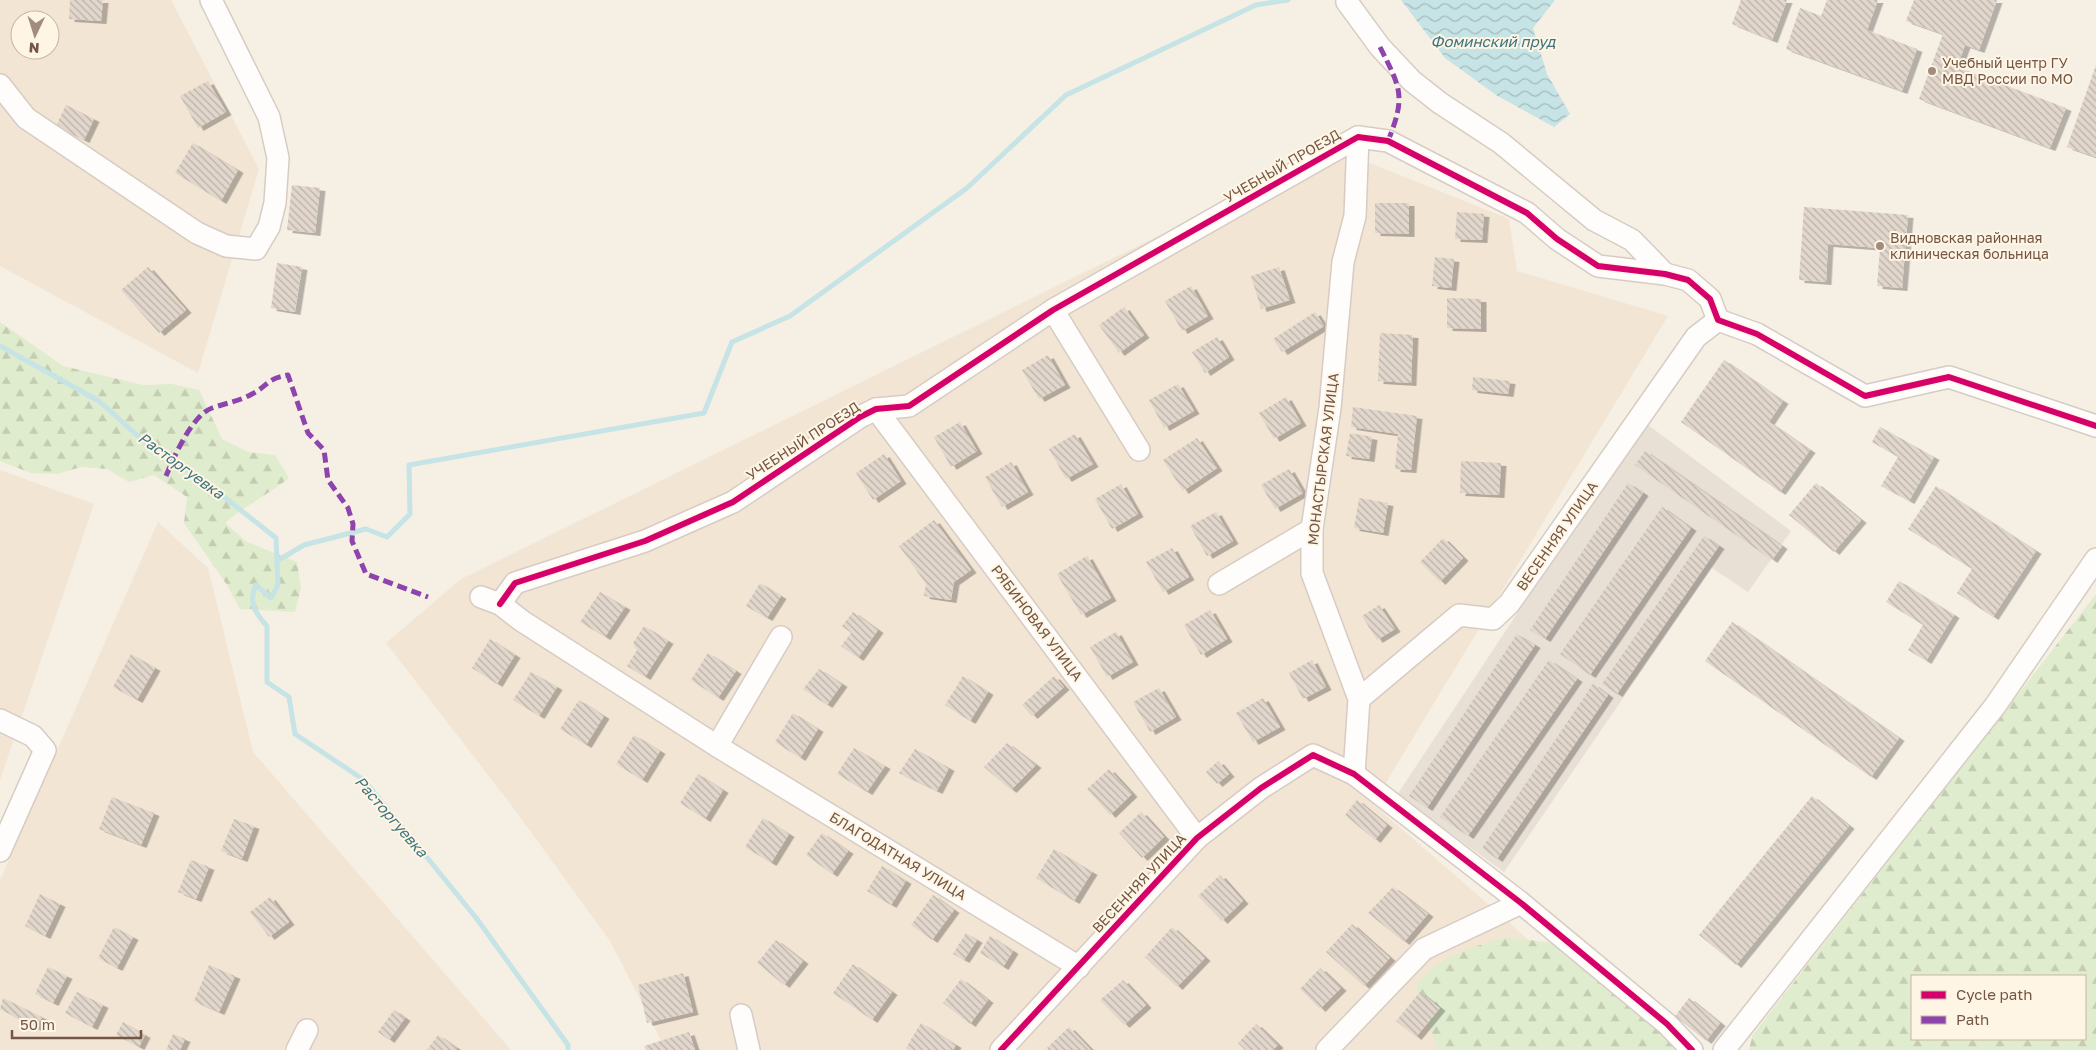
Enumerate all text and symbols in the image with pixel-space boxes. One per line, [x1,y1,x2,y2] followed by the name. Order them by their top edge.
[10,10,60,60] north arrow
[1431,32,1556,51] water label: Фоминский пруд
[28,40,40,57] text: N
[1942,54,2073,87] place label: Учебный центр ГУ МВД России по МО
[1926,65,1938,77] marker: Учебный центр ГУ МВД России по МО
[1221,125,1343,206] street label: УЧЕБНЫЙ ПРОЕЗД
[1890,229,2049,262] place label: Видновская районная клиническая больница
[1874,240,1886,252] marker: Видновская районная клиническая больница
[1303,371,1342,546] street label: МОНАСТЫРСКАЯ УЛИЦА
[743,398,863,484] street label: УЧЕБНЫЙ ПРОЕЗД
[135,428,228,503] water label: Расторгуевка
[1512,477,1601,594] street label: ВЕСЕННЯЯ УЛИЦА
[988,561,1087,685] street label: РЯБИНОВАЯ УЛИЦА
[351,772,432,862] water label: Расторгуевка
[827,808,970,904] street label: БЛАГОДАТНАЯ УЛИЦА
[1088,829,1189,936] street label: ВЕСЕННЯЯ УЛИЦА
[1911,975,2086,1040] legend
[1956,985,2032,1003] text: Cycle path
[12,1008,141,1040] scale bar
[1956,1010,1989,1028] text: Path
[20,1015,55,1033] text: 50 m

